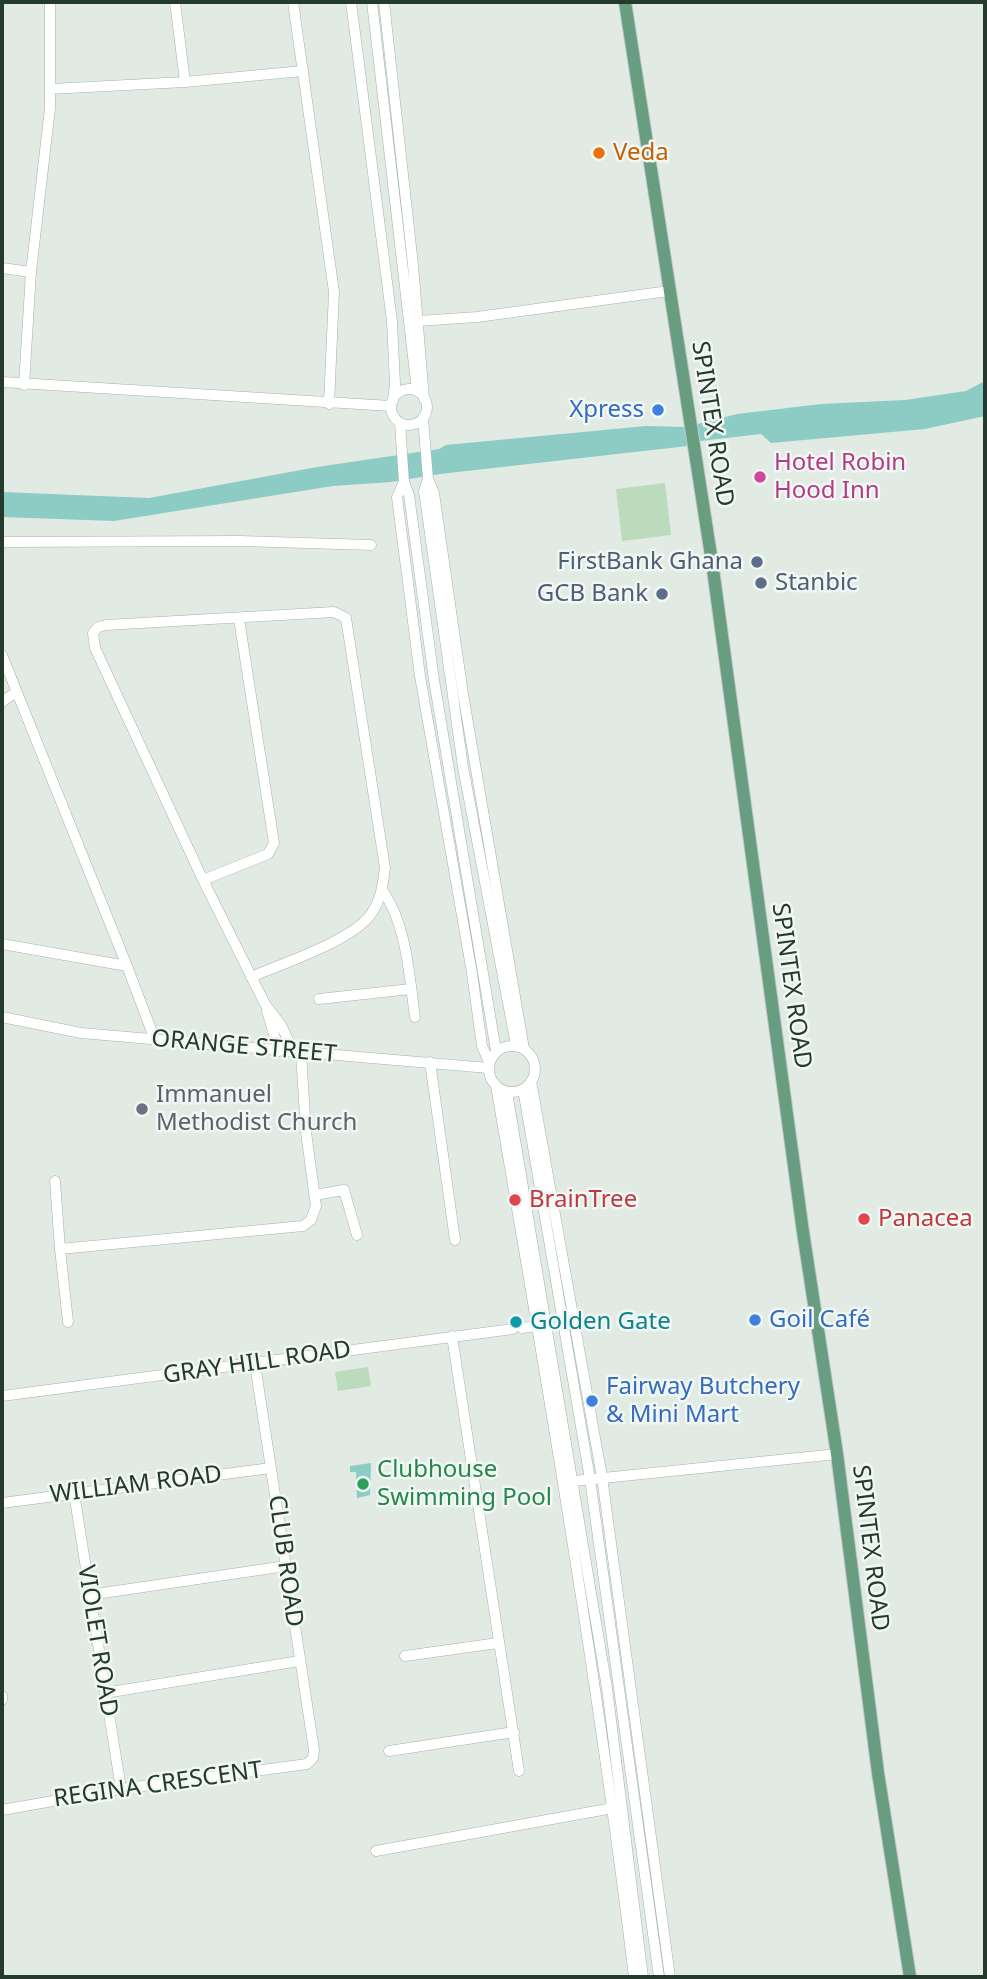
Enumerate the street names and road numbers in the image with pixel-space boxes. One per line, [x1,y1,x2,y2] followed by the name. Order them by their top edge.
[685,339,739,509] street label: SPINTEX ROAD
[765,901,817,1071] street label: SPINTEX ROAD
[150,1025,338,1069] street label: ORANGE STREET
[161,1336,353,1390] street label: GRAY HILL ROAD
[48,1460,224,1510] street label: WILLIAM ROAD
[846,1463,894,1633] street label: SPINTEX ROAD
[261,1493,309,1629] street label: CLUB ROAD
[71,1563,123,1719] street label: VIOLET ROAD
[52,1756,264,1814] street label: REGINA CRESCENT

